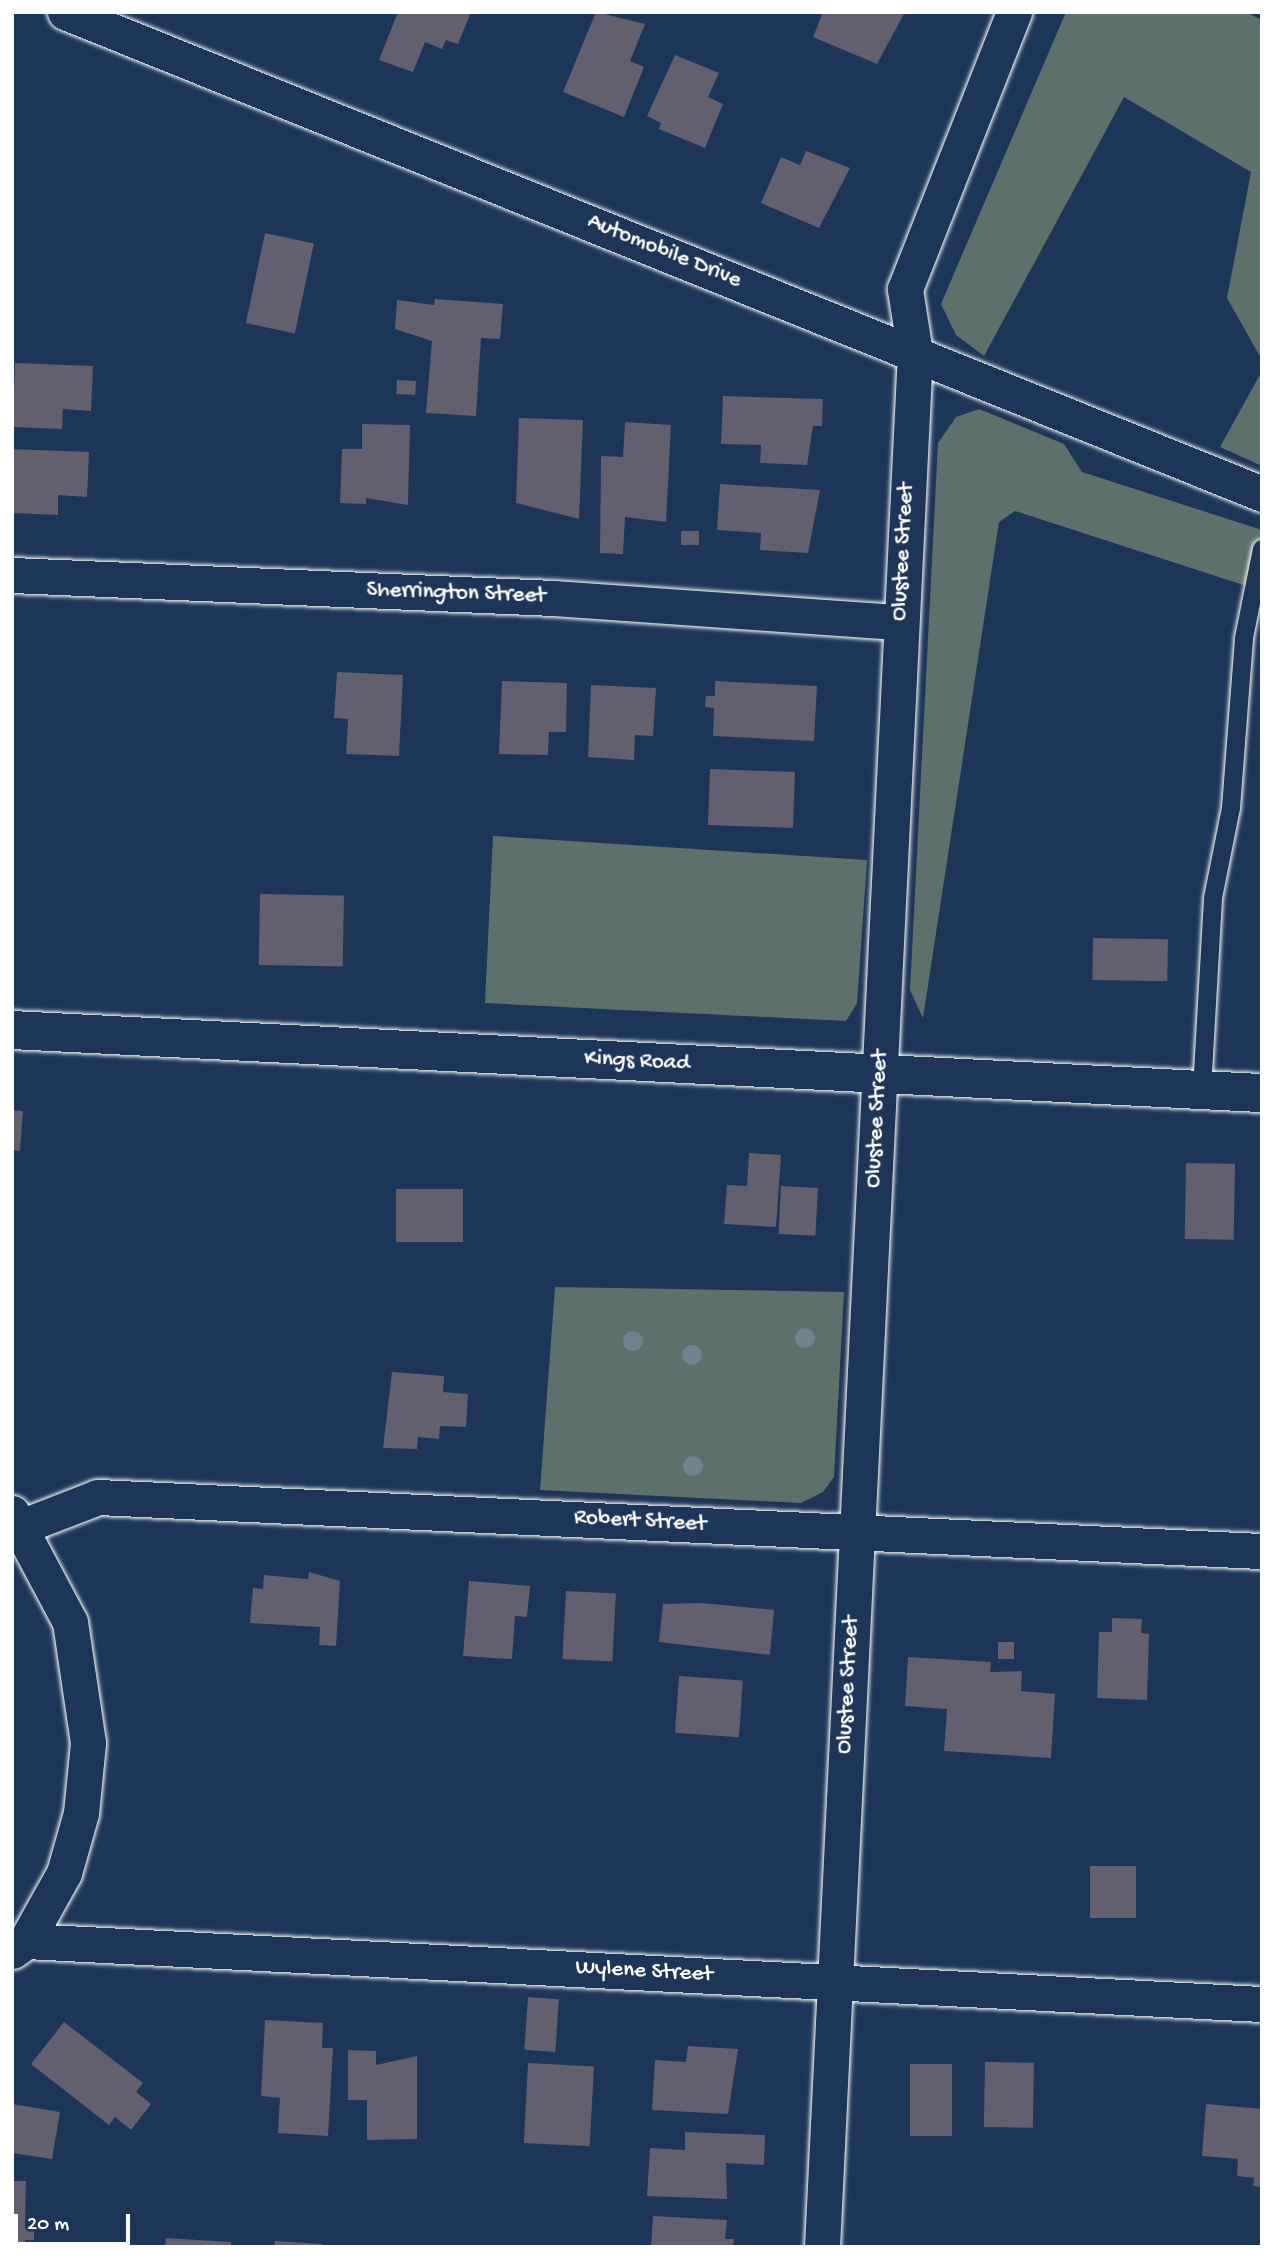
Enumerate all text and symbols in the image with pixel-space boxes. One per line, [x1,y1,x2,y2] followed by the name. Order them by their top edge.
[583,209,745,295] street label: Automobile Drive
[887,482,921,622] street label: Olustee Street
[366,577,546,611] street label: Sherrington Street
[583,1045,691,1079] street label: Kings Road
[861,1049,895,1189] street label: Olustee Street
[573,1505,707,1539] street label: Robert Street
[832,1615,866,1755] street label: Olustee Street
[575,1955,713,1989] street label: Wylene Street
[18,2200,133,2244] scale bar
[27,2213,69,2238] text: 20 m

